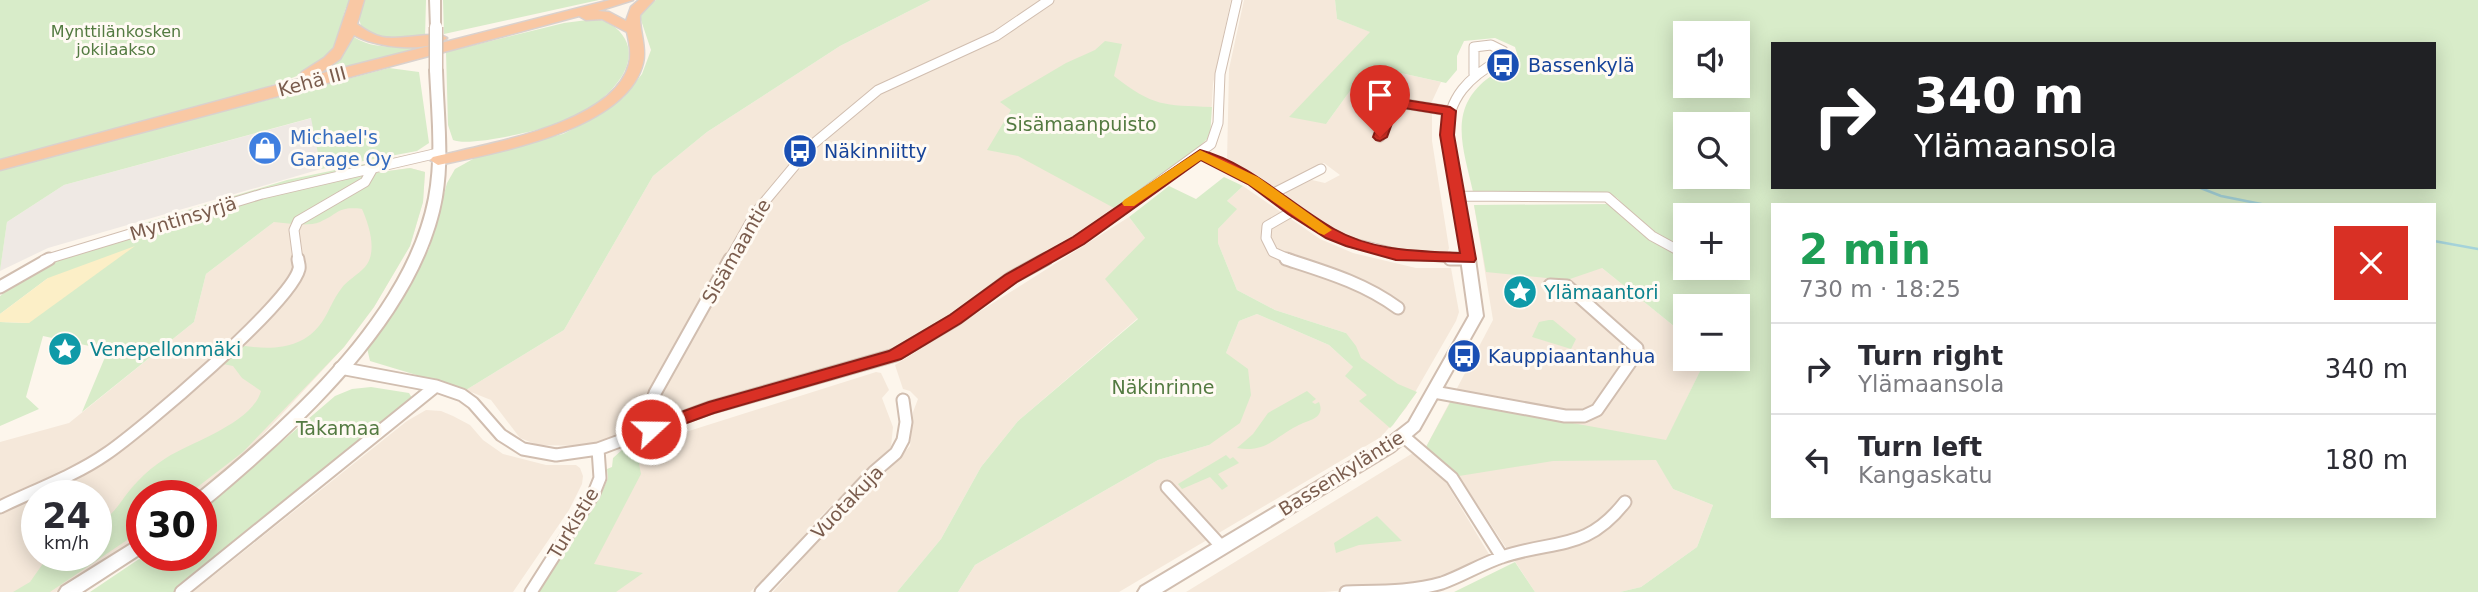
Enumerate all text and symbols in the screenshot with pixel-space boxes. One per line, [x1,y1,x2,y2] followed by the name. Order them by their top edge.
[1673,21,1750,371] map controls
[1673,21,1750,98] button: sound
[51,22,181,59] park label: Mynttilänkosken jokilaakso
[1484,46,1522,84] bus stop icon: Bassenkylä
[1528,54,1635,76] place label: Bassenkylä
[275,61,349,101] street label: Kehä III
[1350,65,1410,137] pin
[1914,68,2084,125] text: 340 m
[1799,70,1890,161] icon: right
[1361,76,1399,114] icon: arrive
[1673,112,1750,189] button: search
[1005,113,1157,135] park label: Sisämaanpuisto
[290,126,392,170] place label: Michael's Garage Oy
[1914,127,2117,165] text: Ylämaansola
[246,129,284,167] shop icon: Michael's Garage Oy
[781,132,819,170] bus stop icon: Näkinniitty
[824,140,927,162] place label: Näkinniitty
[127,191,239,245] street label: Myntinsyrjä
[697,195,775,307] street label: Sisämaantie
[1673,203,1750,280] button: +
[1799,225,1931,274] text: 2 min
[2334,226,2408,300] button: close
[1501,273,1539,311] place icon: Ylämaantori
[1799,276,1961,302] text: 730 m · 18:25
[1543,281,1659,303] place label: Ylämaantori
[1673,294,1750,371] button: −
[46,330,84,368] place icon: Venepellonmäki
[1445,337,1483,375] bus stop icon: Kauppiaantanhua
[90,338,241,360] place label: Venepellonmäki
[1858,341,2003,371] text: Turn right
[1488,345,1655,367] place label: Kauppiaantanhua
[1799,350,1837,388] icon: right
[2325,354,2408,384] text: 340 m
[1858,371,2004,397] text: Ylämaansola
[1111,376,1215,398] park label: Näkinrinne
[614,392,688,466] position arrow
[295,417,380,439] park label: Takamaa
[1274,426,1408,520] street label: Bassenkyläntie
[1858,432,1982,462] text: Turn left
[1799,441,1837,479] icon: left
[2325,445,2408,475] text: 180 m
[806,461,888,543] street label: Vuotakuja
[1858,462,1993,488] text: Kangaskatu
[126,480,217,571] speed limit sign: 30
[543,483,603,563] street label: Turkistie
[42,496,91,536] text: 24
[44,532,89,553] text: km/h

